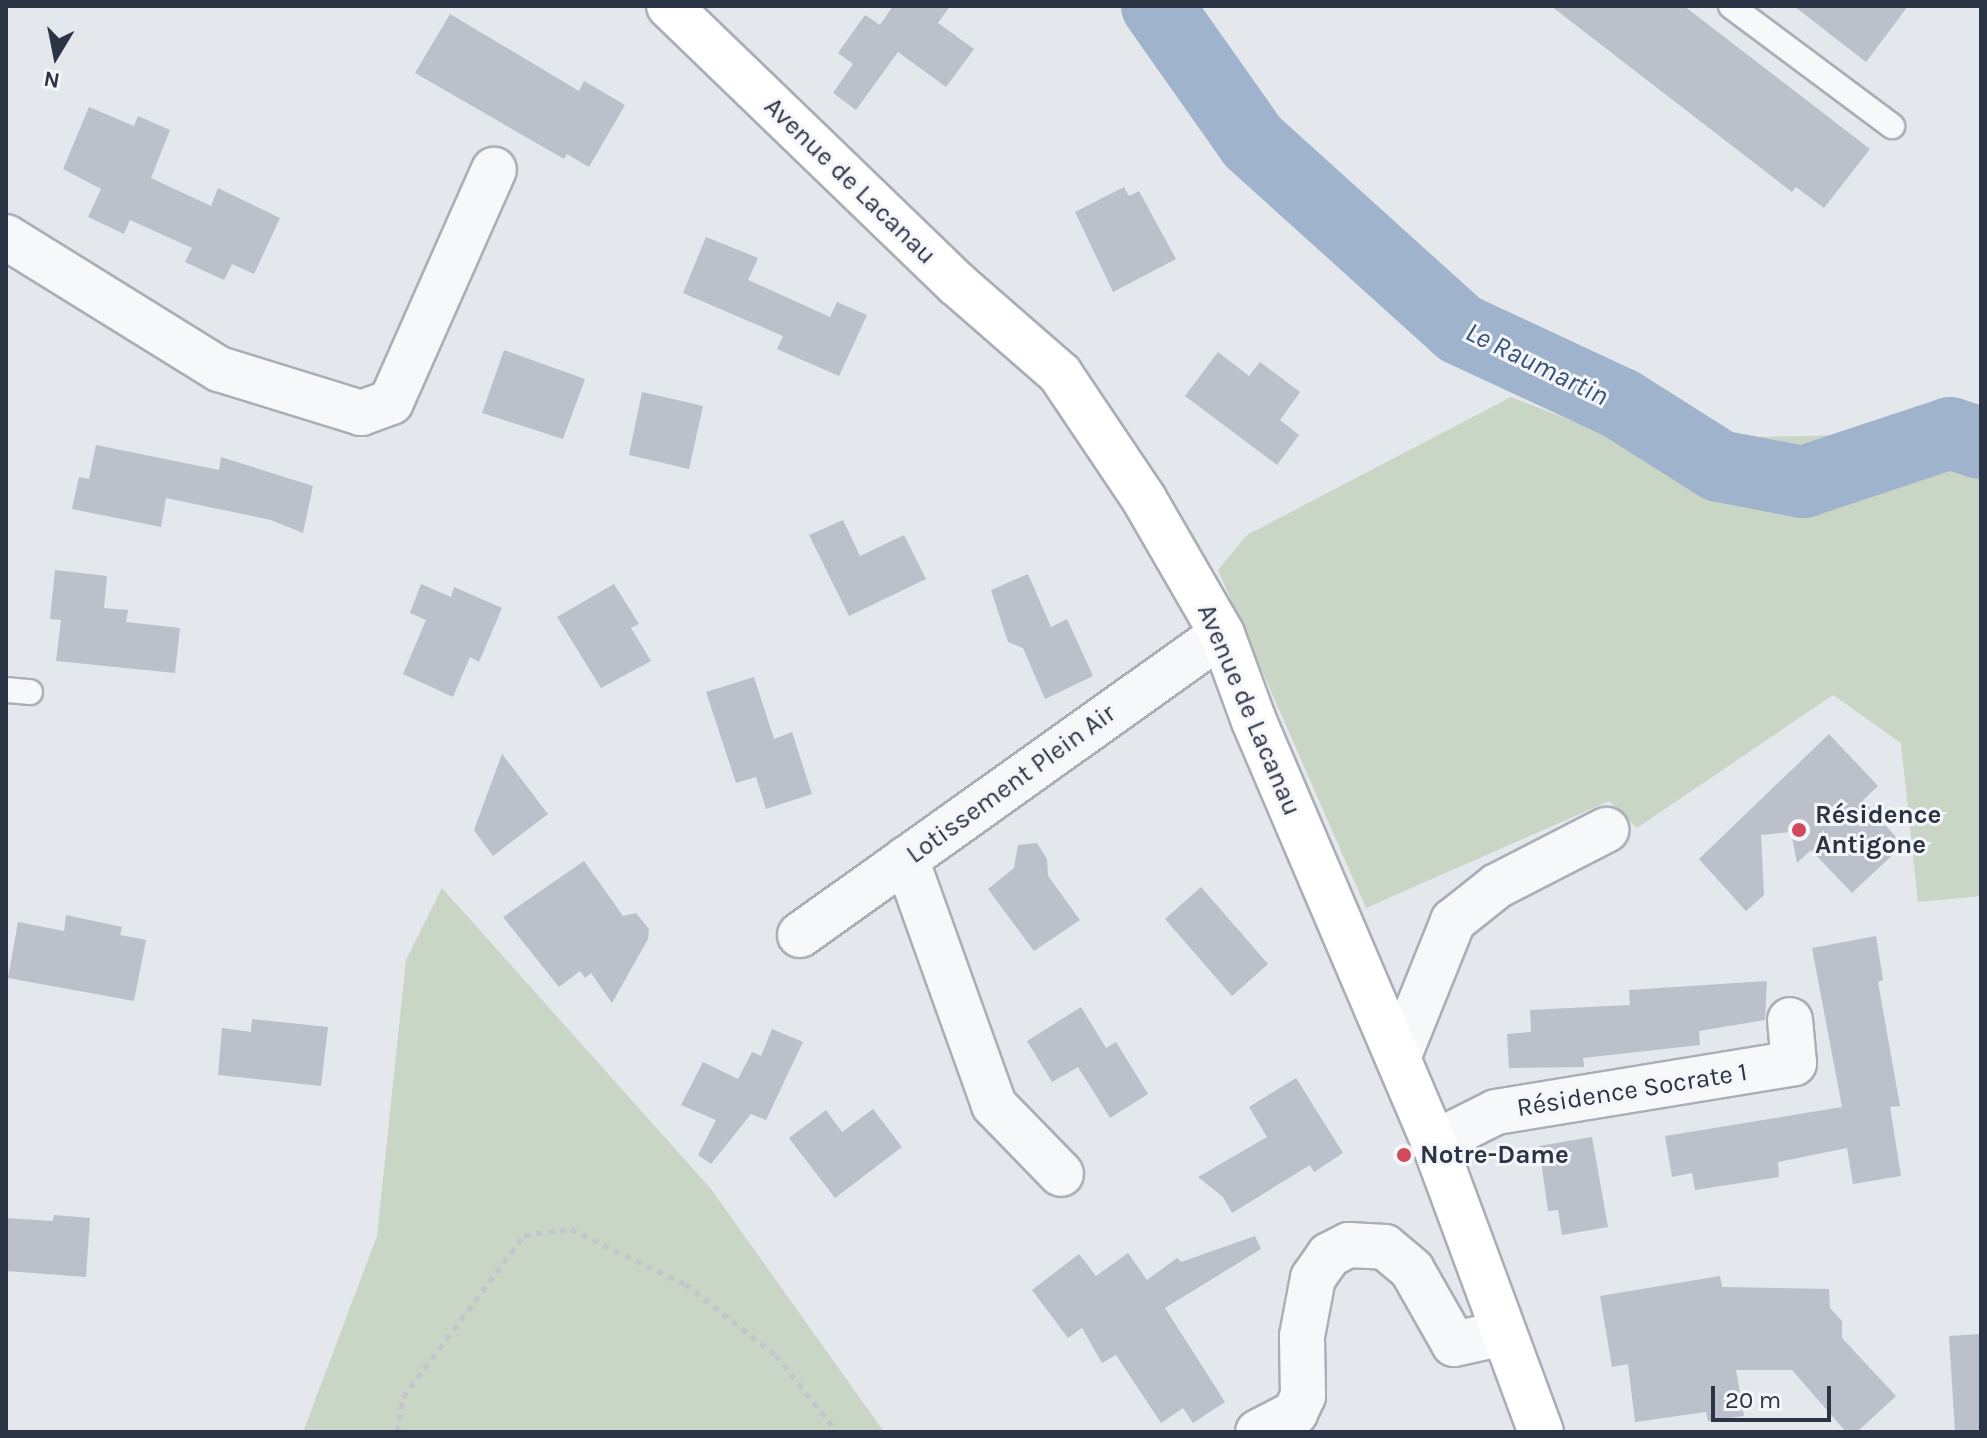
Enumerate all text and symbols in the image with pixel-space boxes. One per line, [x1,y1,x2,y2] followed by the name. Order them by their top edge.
[16,16,96,96] north arrow
[42,65,62,94] text: N
[758,91,942,271] street label: Avenue de Lacanau
[1460,315,1614,413] water label: Le Raumartin
[1190,600,1308,820] street label: Avenue de Lacanau
[900,698,1122,870] street label: Lotissement Plein Air
[1815,799,1941,860] place label: Résidence Antigone
[1790,821,1808,839] marker: Résidence Antigone
[1514,1056,1750,1124] street label: Résidence Socrate 1
[1420,1139,1569,1171] place label: Notre-Dame
[1395,1146,1413,1164] marker: Notre-Dame
[1715,1370,1835,1420] scale bar
[1725,1386,1781,1414] text: 20 m

